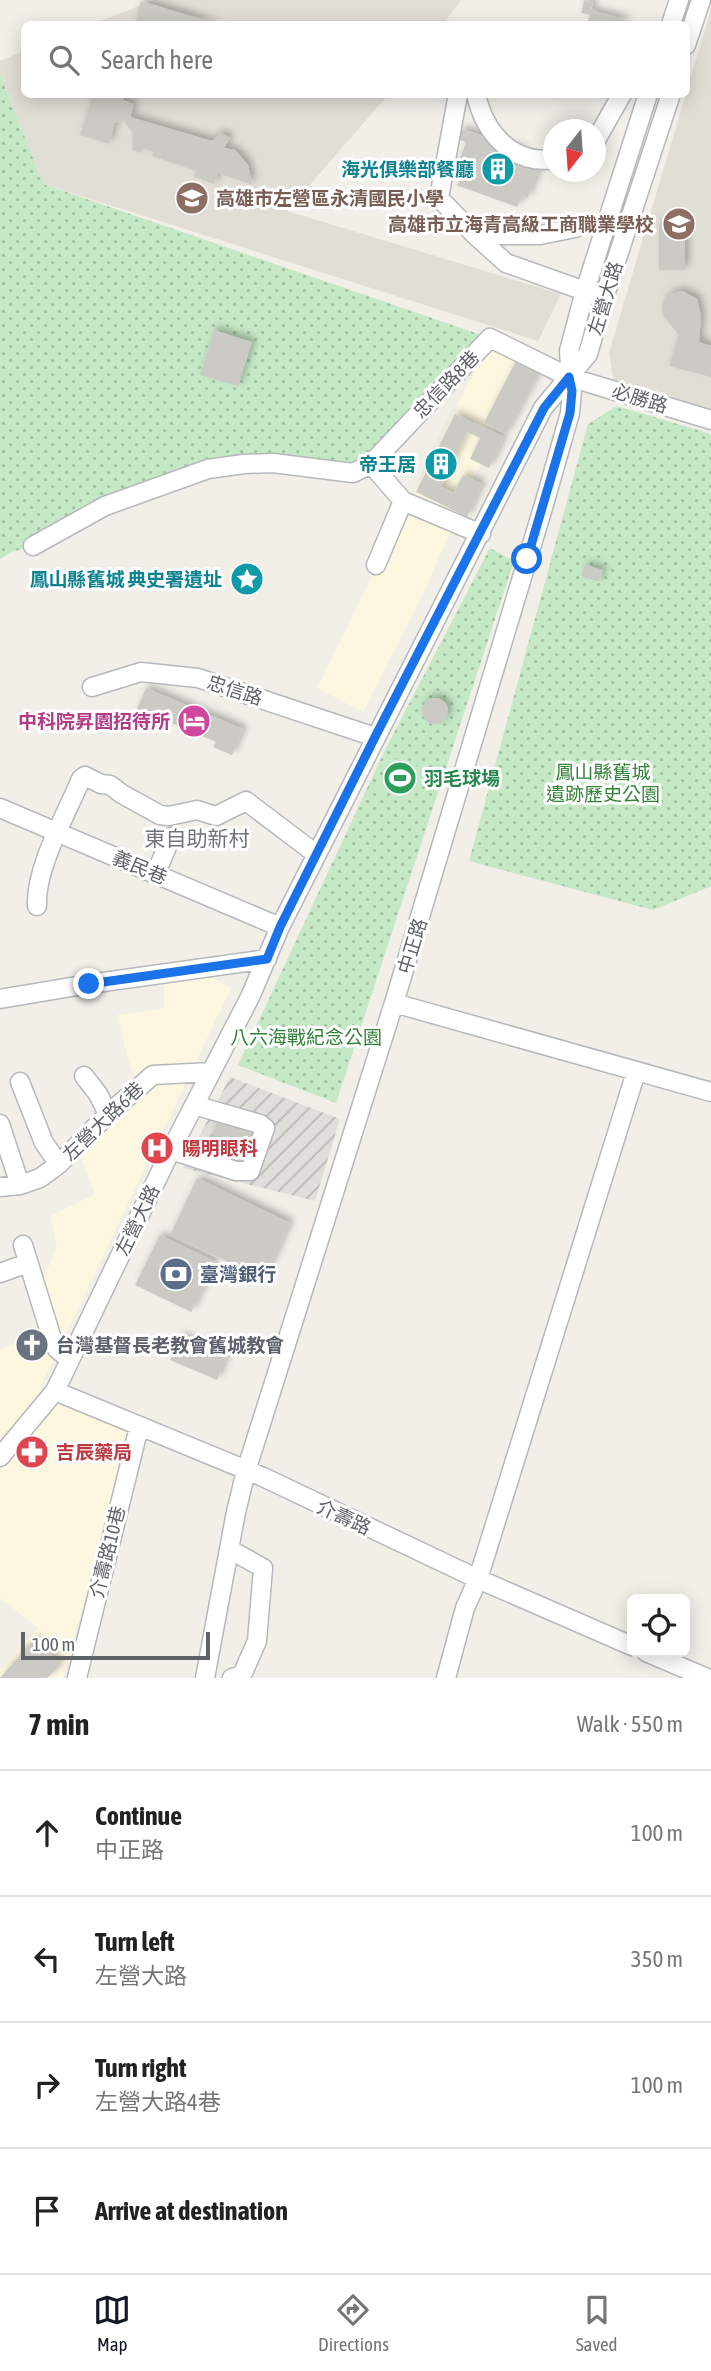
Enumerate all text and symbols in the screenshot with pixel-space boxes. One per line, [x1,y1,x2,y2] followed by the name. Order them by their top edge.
[21,21,690,98] search box
[45,41,83,79] icon: search
[101,45,213,75] text: Search here
[543,119,606,182] north arrow
[479,150,517,188] building icon: 海光俱樂部餐廳
[341,158,474,180] place label: 海光俱樂部餐廳
[173,179,211,217] school or university icon: 高雄市左營區永清國民小學
[216,187,444,209] place label: 高雄市左營區永清國民小學
[660,205,698,243] school or university icon: 高雄市立海青高級工商職業學校
[388,213,654,235] place label: 高雄市立海青高級工商職業學校
[583,258,627,338] street label: 左營大路
[409,346,483,422] street label: 忠信路8巷
[610,379,670,417] street label: 必勝路
[422,445,460,483] building icon: 帝王居
[359,453,416,475] place label: 帝王居
[511,543,542,574] route start
[228,560,266,598] place icon: 鳳山縣舊城 典史署遺址
[29,568,222,590] place label: 鳳山縣舊城 典史署遺址
[204,671,266,709] street label: 忠信路
[175,702,213,740] hotel icon: 中科院昇園招待所
[18,710,170,732] place label: 中科院昇園招待所
[381,759,419,797] sports icon: 羽毛球場
[546,761,660,805] park label: 鳳山縣舊城 遺跡歷史公園
[424,767,500,789] place label: 羽毛球場
[145,826,250,850] district label: 東自助新村
[109,846,171,888] street label: 義民巷
[393,916,431,976] street label: 中正路
[73,968,104,999] route end
[230,1026,382,1048] park label: 八六海戰紀念公園
[58,1077,148,1165] street label: 左營大路6巷
[138,1129,176,1167] hospital icon: 陽明眼科
[182,1137,258,1159] place label: 陽明眼科
[110,1181,164,1259] street label: 左營大路
[157,1255,195,1293] bank icon: 臺灣銀行
[200,1263,276,1285] place label: 臺灣銀行
[13,1326,51,1364] church icon: 台灣基督長老教會舊城教會
[56,1334,284,1356] place label: 台灣基督長老教會舊城教會
[13,1433,51,1471] pharmacy icon: 吉辰藥局
[56,1441,132,1463] place label: 吉辰藥局
[314,1495,374,1539] street label: 介壽路
[85,1504,129,1600] street label: 介壽路10巷
[627,1594,690,1657] map controls
[627,1594,690,1657] button: locate
[21,1629,210,1661] scale bar
[32,1633,75,1655] text: 100 m
[28,1707,89,1741] text: 7 min
[577,1711,683,1737] text: Walk · 550 m
[95,1801,182,1831] text: Continue
[28,1814,66,1852] icon: ahead
[631,1820,683,1846] text: 100 m
[95,1837,164,1863] text: 中正路
[95,1927,175,1957] text: Turn left
[28,1940,66,1978] icon: left
[631,1946,683,1972] text: 350 m
[95,1963,187,1989] text: 左營大路
[95,2053,186,2083] text: Turn right
[28,2066,66,2104] icon: right
[631,2072,683,2098] text: 100 m
[95,2089,221,2115] text: 左營大路4巷
[28,2192,66,2230] icon: arrive
[95,2196,288,2226] text: Arrive at destination
[93,2291,131,2355] tab: Map
[318,2291,389,2355] tab: Directions
[576,2291,618,2355] tab: Saved

